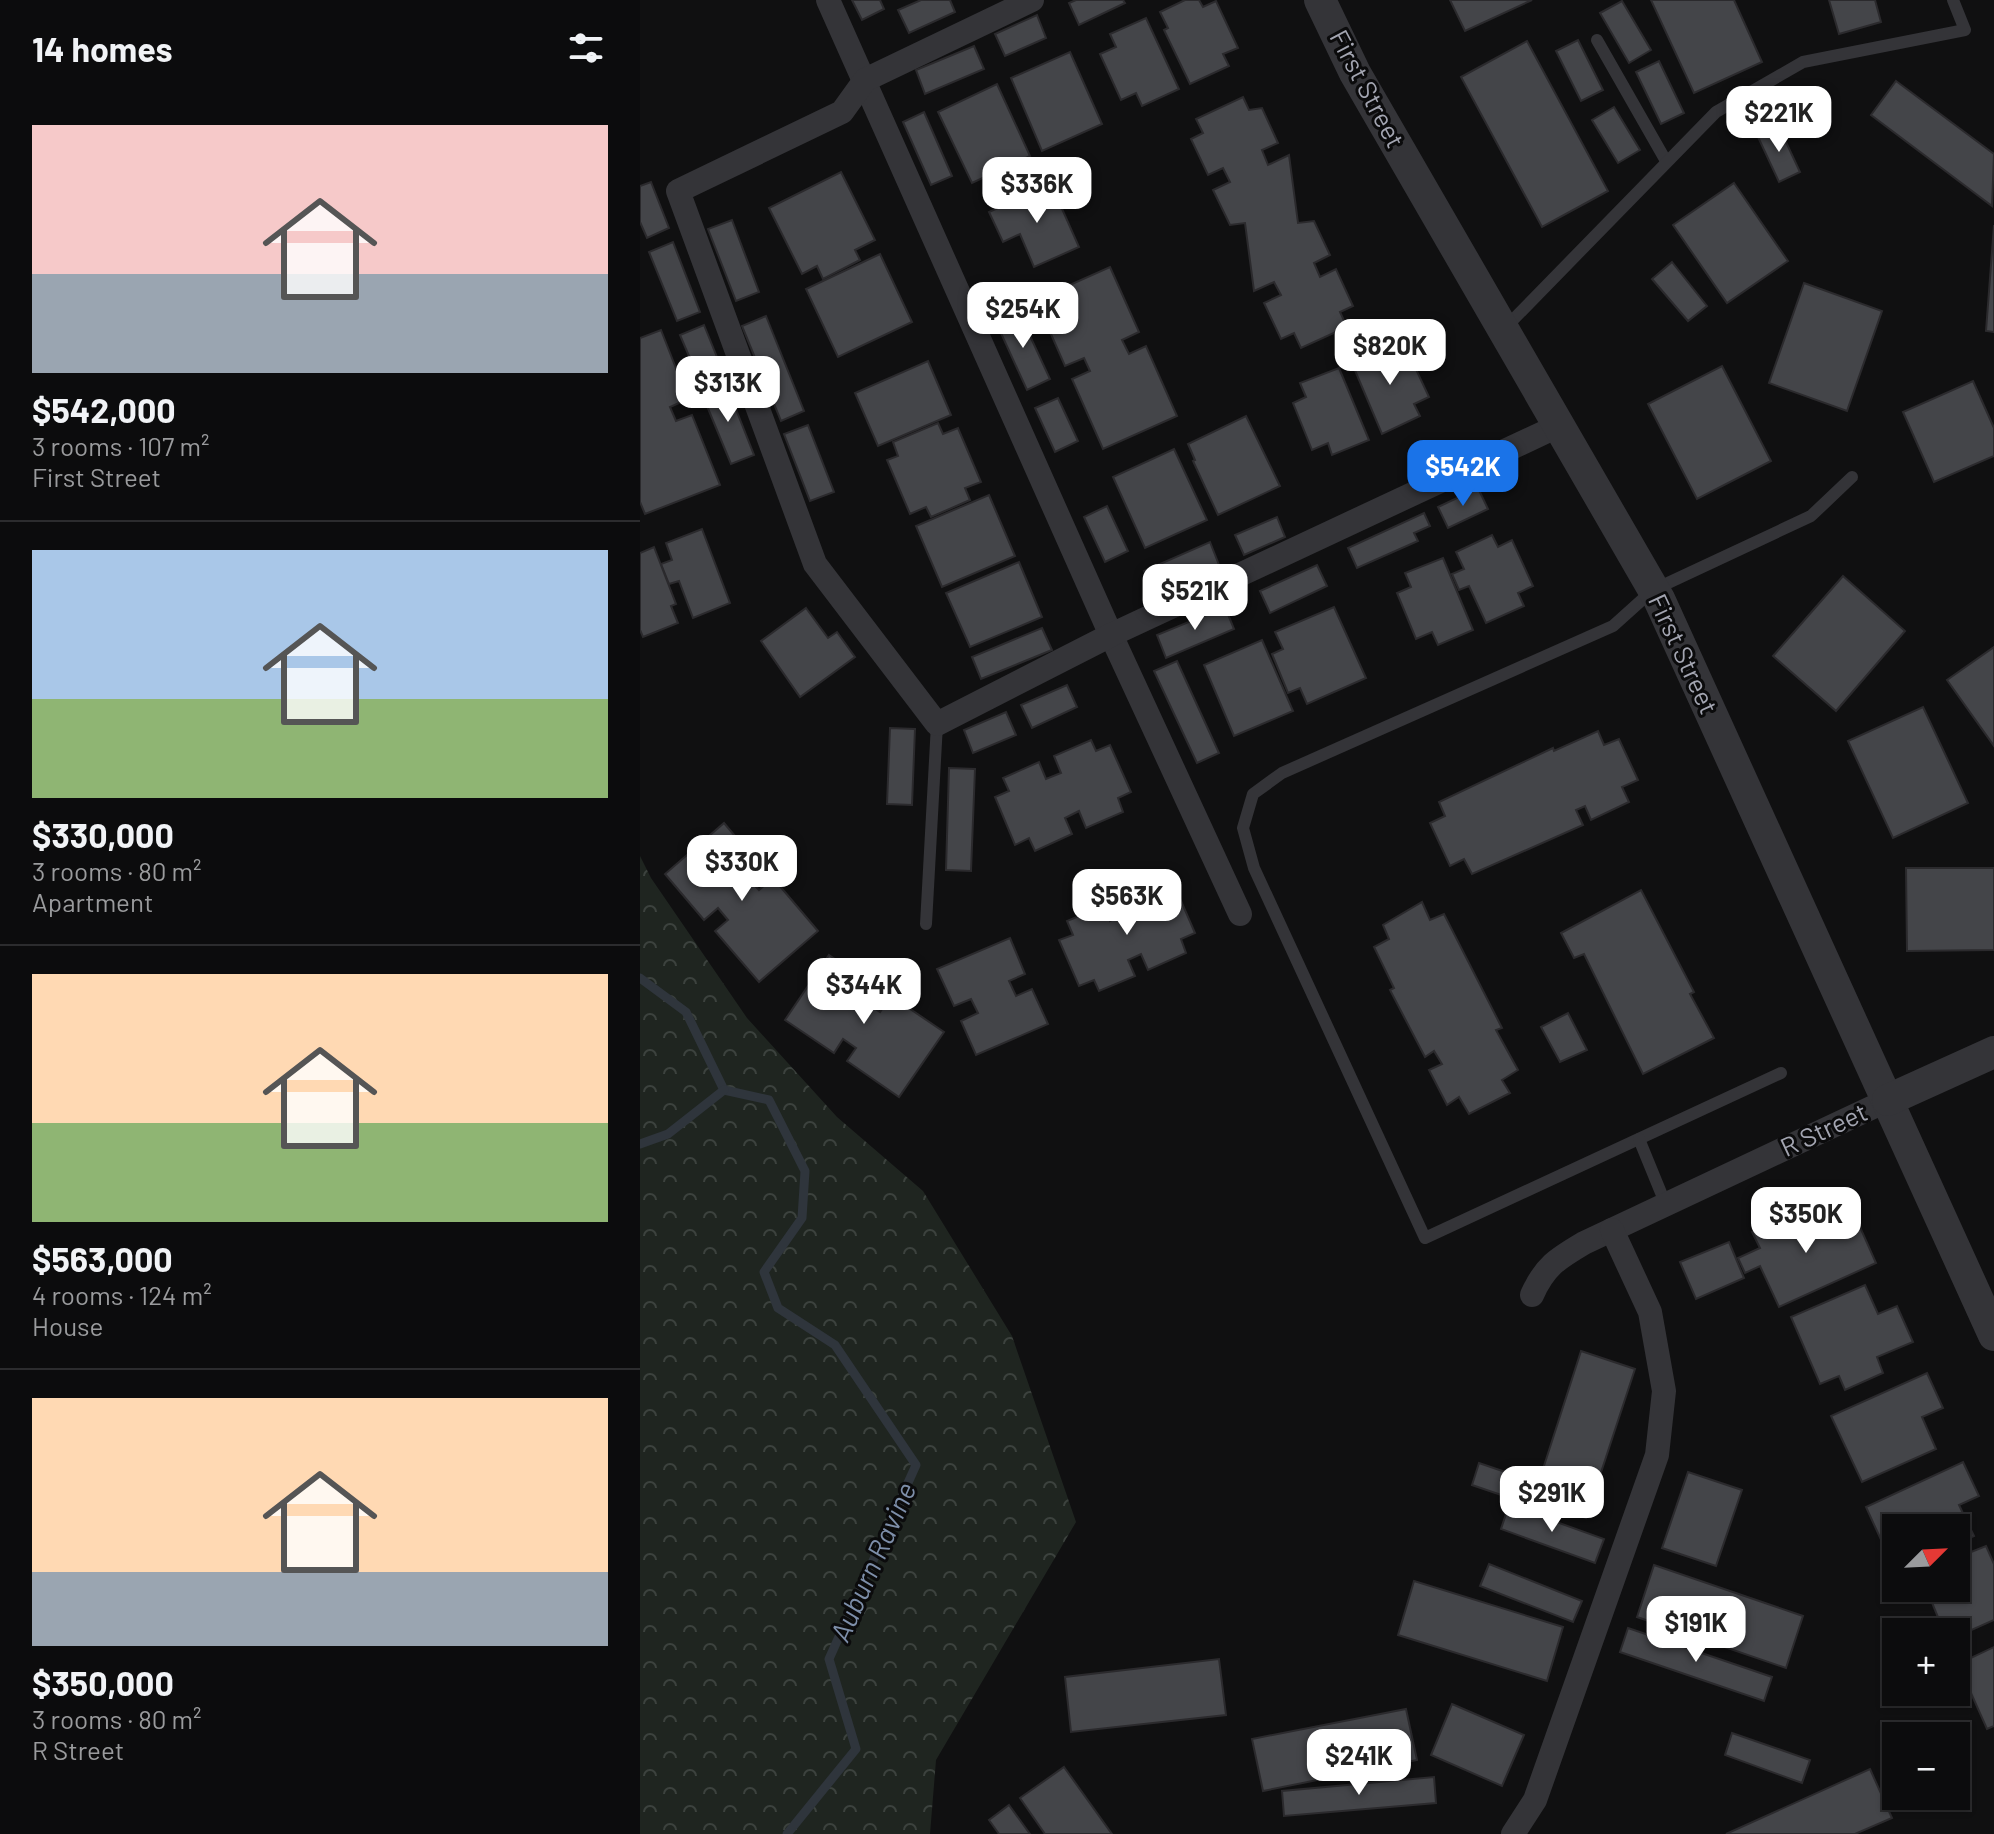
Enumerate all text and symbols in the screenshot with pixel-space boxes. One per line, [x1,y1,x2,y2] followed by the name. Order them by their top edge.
[1324,24,1412,152] street label: First Street
[564,26,608,70] icon: filters
[32,28,173,69] text: 14 homes
[1723,86,1835,154] pin: $221K
[1744,96,1814,127] text: $221K
[981,157,1093,225] pin: $336K
[1000,167,1074,198] text: $336K
[248,177,392,321] icon: home
[967,282,1079,350] pin: $254K
[985,292,1061,323] text: $254K
[1334,319,1446,387] pin: $820K
[1353,329,1427,360] text: $820K
[672,356,784,424] pin: $313K
[694,366,762,397] text: $313K
[32,389,176,430] text: $542,000
[32,430,209,461] text: 3 rooms · 107 m²
[1407,440,1519,508] pin: $542K
[1425,450,1501,481] text: $542K
[32,461,161,492] text: First Street
[1139,564,1251,632] pin: $521K
[1161,574,1229,605] text: $521K
[1643,588,1726,718] street label: First Street
[248,602,392,746] icon: home
[32,814,174,855] text: $330,000
[686,835,798,903] pin: $330K
[705,845,779,876] text: $330K
[32,855,202,886] text: 3 rooms · 80 m²
[1071,869,1183,937] pin: $563K
[1090,879,1164,910] text: $563K
[32,886,153,917] text: Apartment
[808,958,920,1026] pin: $344K
[826,968,902,999] text: $344K
[248,1026,392,1170] icon: home
[1775,1095,1872,1162] street label: R Street
[1750,1187,1862,1255] pin: $350K
[1769,1197,1843,1228] text: $350K
[32,1238,173,1279] text: $563,000
[32,1279,212,1310] text: 4 rooms · 124 m²
[32,1310,103,1341] text: House
[248,1450,392,1594] icon: home
[1496,1466,1608,1534] pin: $291K
[1518,1476,1586,1507] text: $291K
[822,1477,922,1646] water label: Auburn Ravine
[1882,1514,1970,1602] north arrow
[1882,1514,1970,1810] map controls
[1640,1596,1752,1664] pin: $191K
[1665,1606,1727,1637] text: $191K
[1882,1618,1970,1706] button: +
[32,1662,174,1703] text: $350,000
[32,1703,202,1734] text: 3 rooms · 80 m²
[1882,1722,1970,1810] button: −
[1303,1729,1415,1797] pin: $241K
[32,1734,124,1765] text: R Street
[1325,1739,1393,1770] text: $241K

